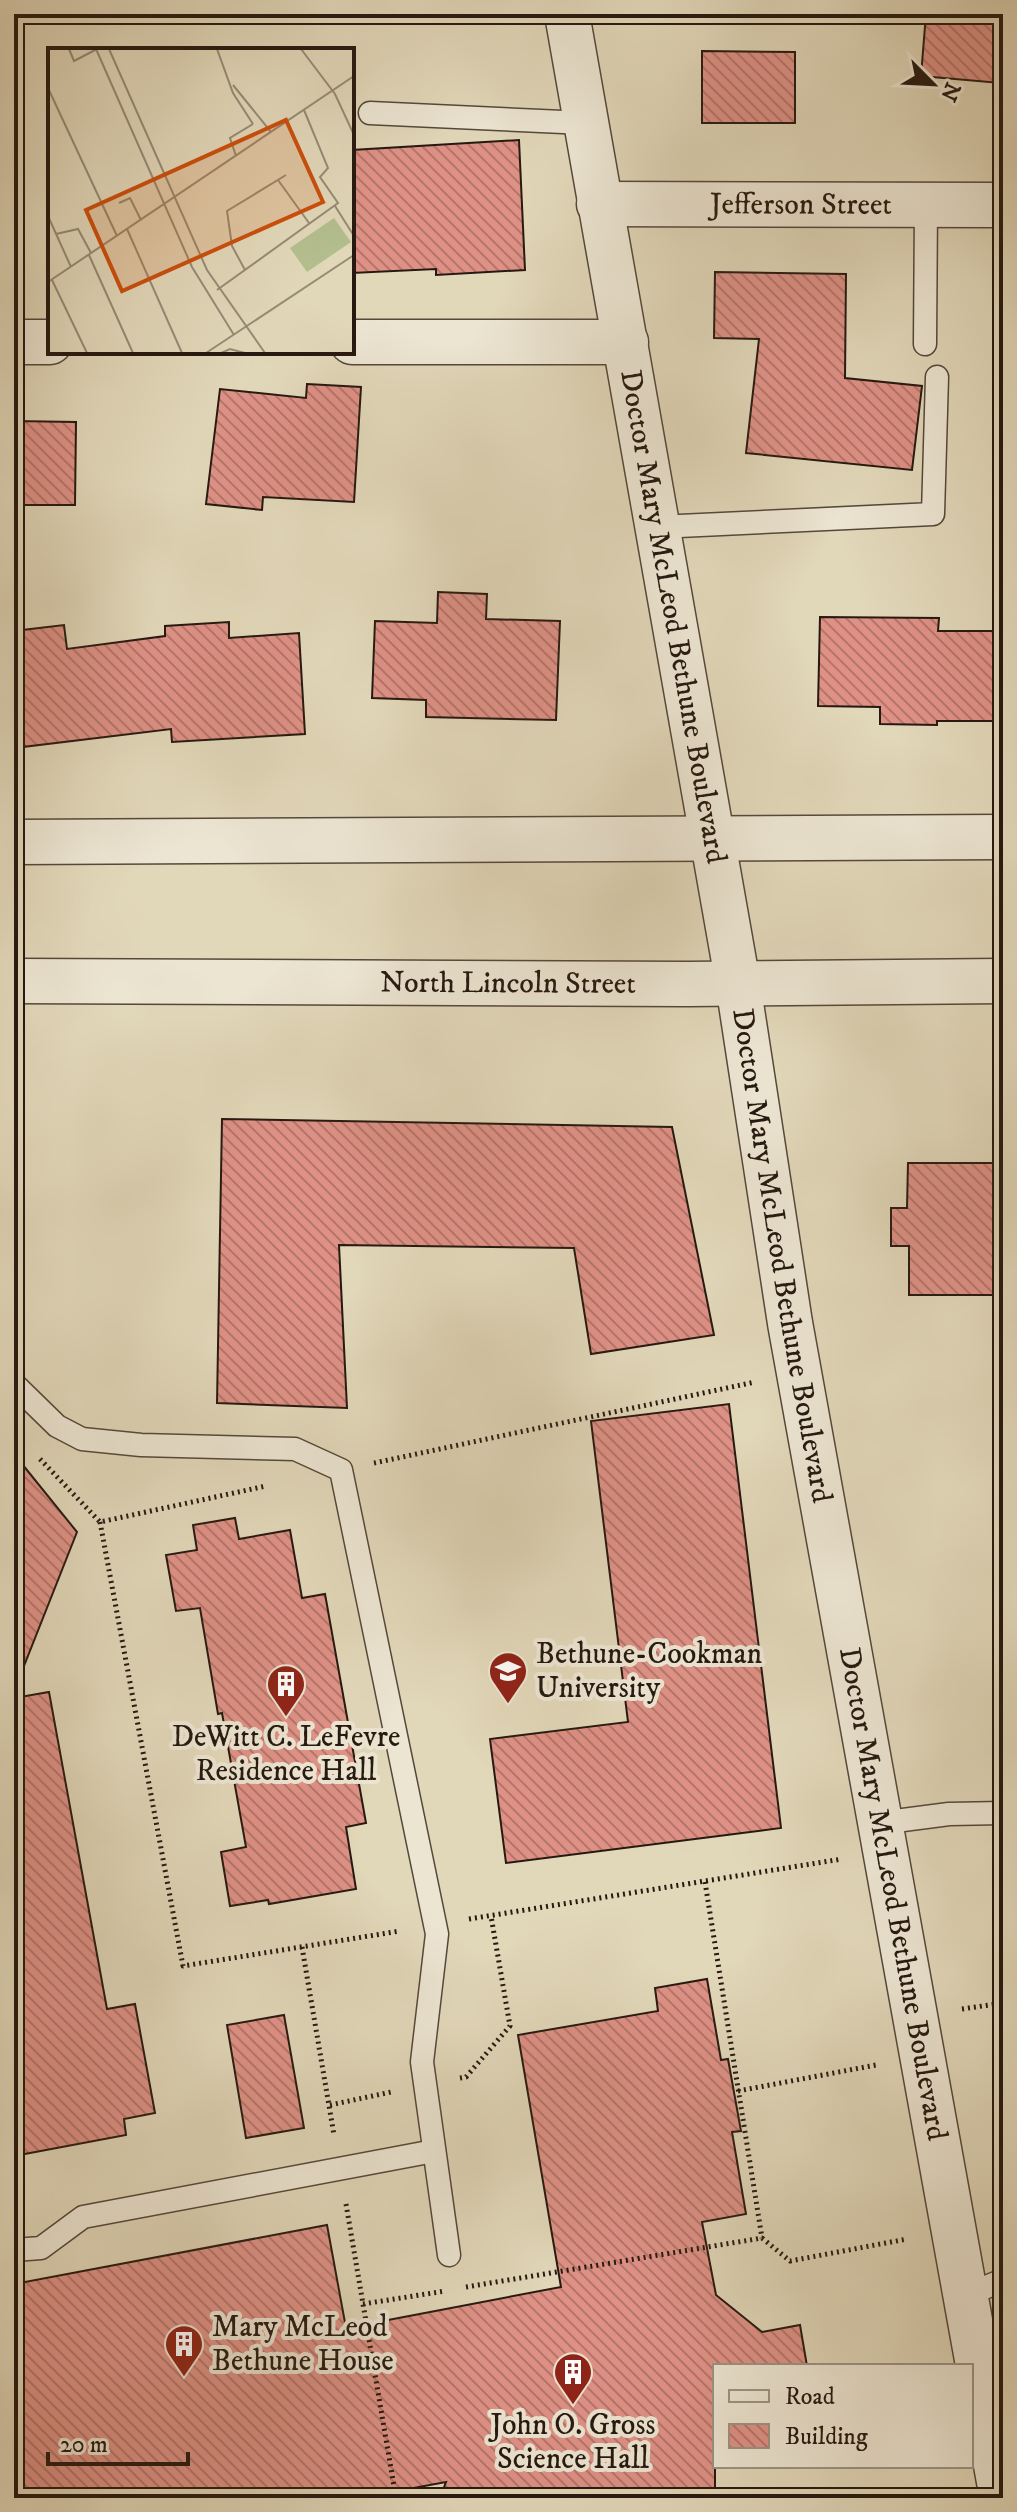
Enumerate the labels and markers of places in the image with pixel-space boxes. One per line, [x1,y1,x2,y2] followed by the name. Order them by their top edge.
[536,1636,762,1707] place label: Bethune-Cookman University
[487,1650,529,1705] school or university icon: Bethune-Cookman University
[265,1663,307,1718] building icon: DeWitt C. LeFevre Residence Hall
[172,1719,400,1790] place label: DeWitt C. LeFevre Residence Hall
[212,2309,394,2380] place label: Mary McLeod Bethune House
[163,2323,205,2378] building icon: Mary McLeod Bethune House
[552,2351,594,2406] building icon: John O. Gross Science Hall
[488,2407,655,2478] place label: John O. Gross Science Hall

